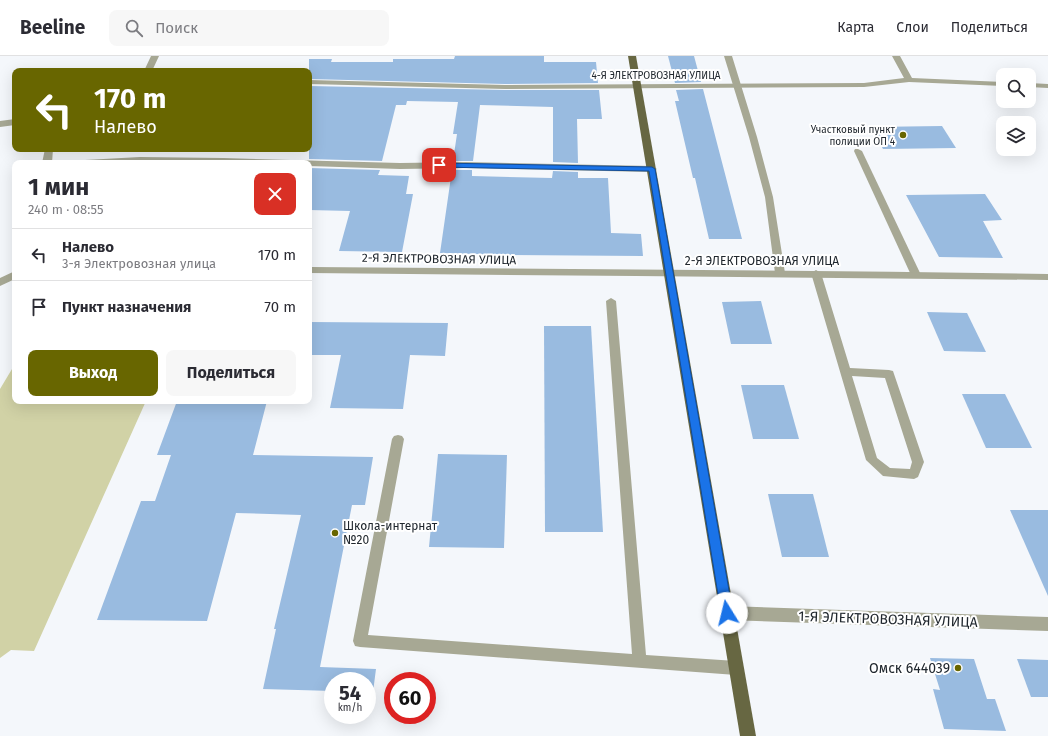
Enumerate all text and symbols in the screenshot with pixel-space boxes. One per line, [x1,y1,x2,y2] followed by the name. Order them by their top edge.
[109,10,389,46] search box
[20,16,85,39] text: Beeline
[123,17,145,39] icon: search
[155,19,198,37] text: Поиск
[837,19,874,36] text: Карта
[896,19,929,36] text: Слои
[951,19,1028,36] text: Поделиться
[996,68,1036,156] map controls
[996,68,1036,108] button: search
[591,70,721,82] street label: 4-Я ЭЛЕКТРОВОЗНАЯ УЛИЦА
[94,82,166,115] text: 170 m
[28,84,80,136] icon: left
[94,116,157,138] text: Налево
[996,116,1036,156] button: layers
[811,124,896,148] place label: Участковый пункт полиции ОП 4
[898,130,908,140] marker: Участковый пункт полиции ОП 4
[422,148,456,182] pin
[428,154,450,176] icon: arrive
[28,173,89,201] text: 1 мин
[254,173,296,215] button: close
[28,202,103,217] text: 240 m · 08:55
[62,238,114,256] text: Налево
[28,244,50,266] icon: left
[258,246,296,264] text: 170 m
[362,251,516,267] street label: 2-Я ЭЛЕКТРОВОЗНАЯ УЛИЦА
[685,254,839,268] street label: 2-Я ЭЛЕКТРОВОЗНАЯ УЛИЦА
[62,256,216,271] text: 3-я Электровозная улица
[28,296,50,318] icon: arrive
[62,298,191,316] text: Пункт назначения
[264,298,296,316] text: 70 m
[28,350,158,396] button: Выход
[166,350,296,396] button: Поделиться
[343,519,438,547] place label: Школа-интернат №20
[330,528,340,538] marker: Школа-интернат №20
[706,592,748,634] position arrow
[798,608,978,631] street label: 1-Я ЭЛЕКТРОВОЗНАЯ УЛИЦА
[869,660,950,677] place label: Омск 644039
[953,663,963,673] marker: Омск 644039
[384,672,436,724] speed limit sign: 60
[339,681,361,705] text: 54
[338,702,362,714] text: km/h

